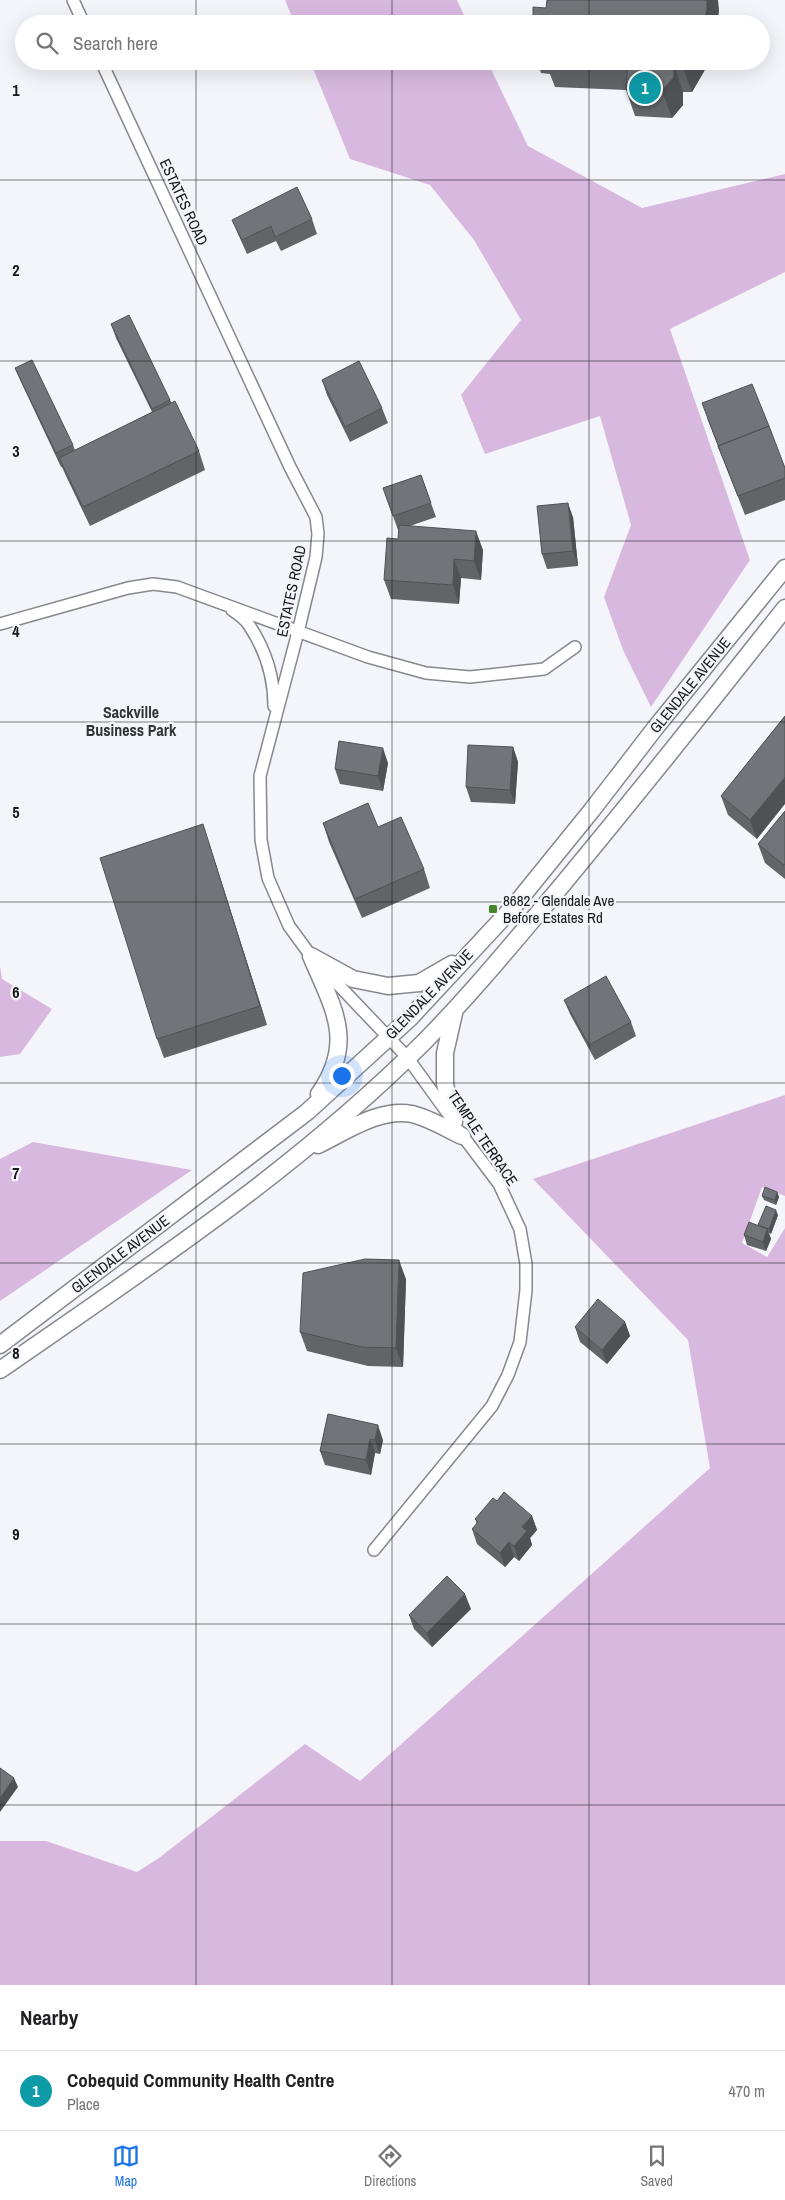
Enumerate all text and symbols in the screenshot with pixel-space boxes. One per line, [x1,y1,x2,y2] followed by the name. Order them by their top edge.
[15,15,770,70] search box
[33,29,61,57] icon: search
[73,30,158,56] text: Search here
[629,69,661,107] pin: 1
[12,79,20,101] text: 1
[155,155,213,249] street label: ESTATES ROAD
[12,259,20,281] text: 2
[12,440,20,462] text: 3
[271,543,311,639] street label: ESTATES ROAD
[12,620,20,642] text: 4
[645,633,735,737] street label: GLENDALE AVENUE
[86,701,177,741] district label: Sackville Business Park
[12,801,20,823] text: 5
[503,890,614,928] place label: 8682 - Glendale Ave Before Estates Rd
[487,903,499,915] marker: 8682 - Glendale Ave Before Estates Rd
[380,944,478,1044] street label: GLENDALE AVENUE
[12,981,20,1003] text: 6
[329,1063,355,1089] your location
[443,1086,523,1190] street label: TEMPLE TERRACE
[12,1162,20,1184] text: 7
[67,1210,173,1298] street label: GLENDALE AVENUE
[12,1342,20,1364] text: 8
[12,1523,20,1545] text: 9
[20,2003,78,2032] text: Nearby
[67,2067,334,2093] text: Cobequid Community Health Centre
[32,2080,40,2102] text: 1
[729,2080,765,2102] text: 470 m
[67,2093,100,2115] text: Place
[112,2142,140,2190] tab: Map
[364,2142,416,2190] tab: Directions
[640,2142,673,2190] tab: Saved

